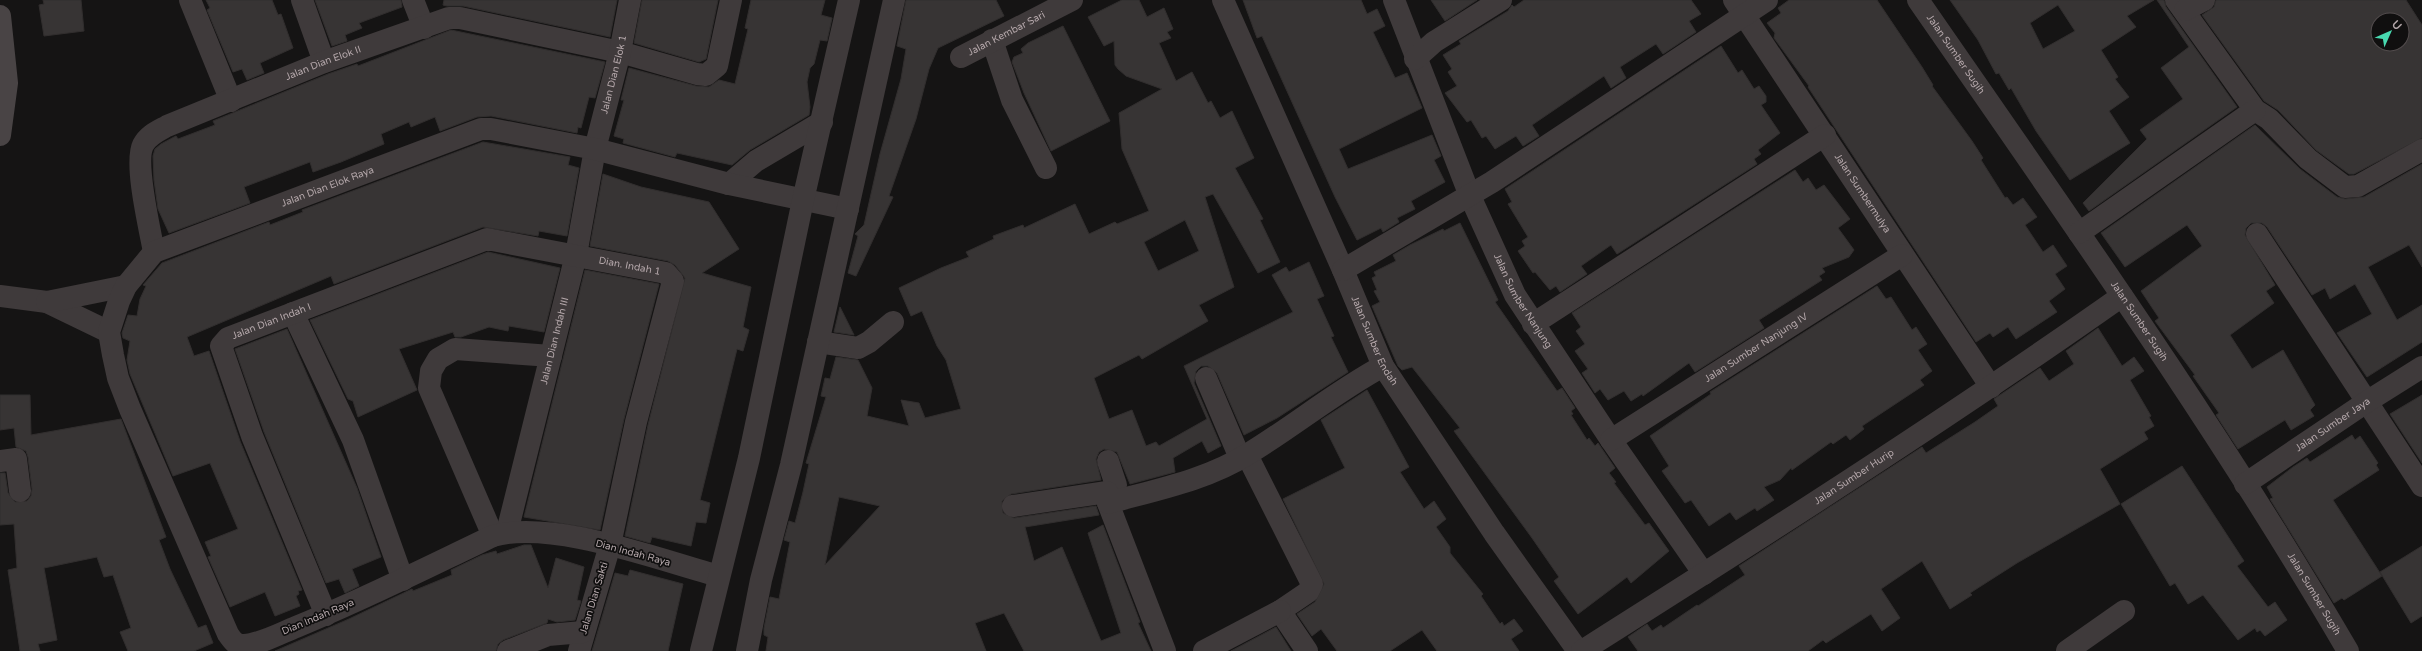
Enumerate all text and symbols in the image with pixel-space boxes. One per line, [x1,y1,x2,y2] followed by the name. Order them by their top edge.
[966,9,1047,59] street label: Jalan Kembar Sari
[1924,12,1987,96] street label: Jalan Sumber Sugih
[2370,12,2410,52] north arrow
[2389,18,2404,33] text: U
[598,34,629,115] street label: Jalan Dian Elok 1
[284,43,363,83] street label: Jalan Dian Elok II
[1832,151,1893,235] street label: Jalan Sumbermulya
[280,164,376,210] street label: Jalan Dian Elok Raya
[1491,252,1555,351] street label: Jalan Sumber Nanjung
[598,254,662,278] street label: Dian. Indah 1
[2108,279,2170,364] street label: Jalan Sumber Sugih
[1349,294,1400,388] street label: Jalan Sumber Endah
[538,296,571,386] street label: Jalan Dian Indah III
[230,301,313,342] street label: Jalan Dian Indah I
[1702,310,1810,385] street label: Jalan Sumber Nanjung IV
[2293,395,2373,454] street label: Jalan Sumber Jaya
[1812,446,1896,507] street label: Jalan Sumber Hurip
[594,537,672,569] street label: Dian Indah Raya
[2285,551,2343,637] street label: Jalan Sumber Sugih
[577,560,611,636] street label: Jalan Dian Sakti
[280,596,356,638] street label: Dian Indah Raya

